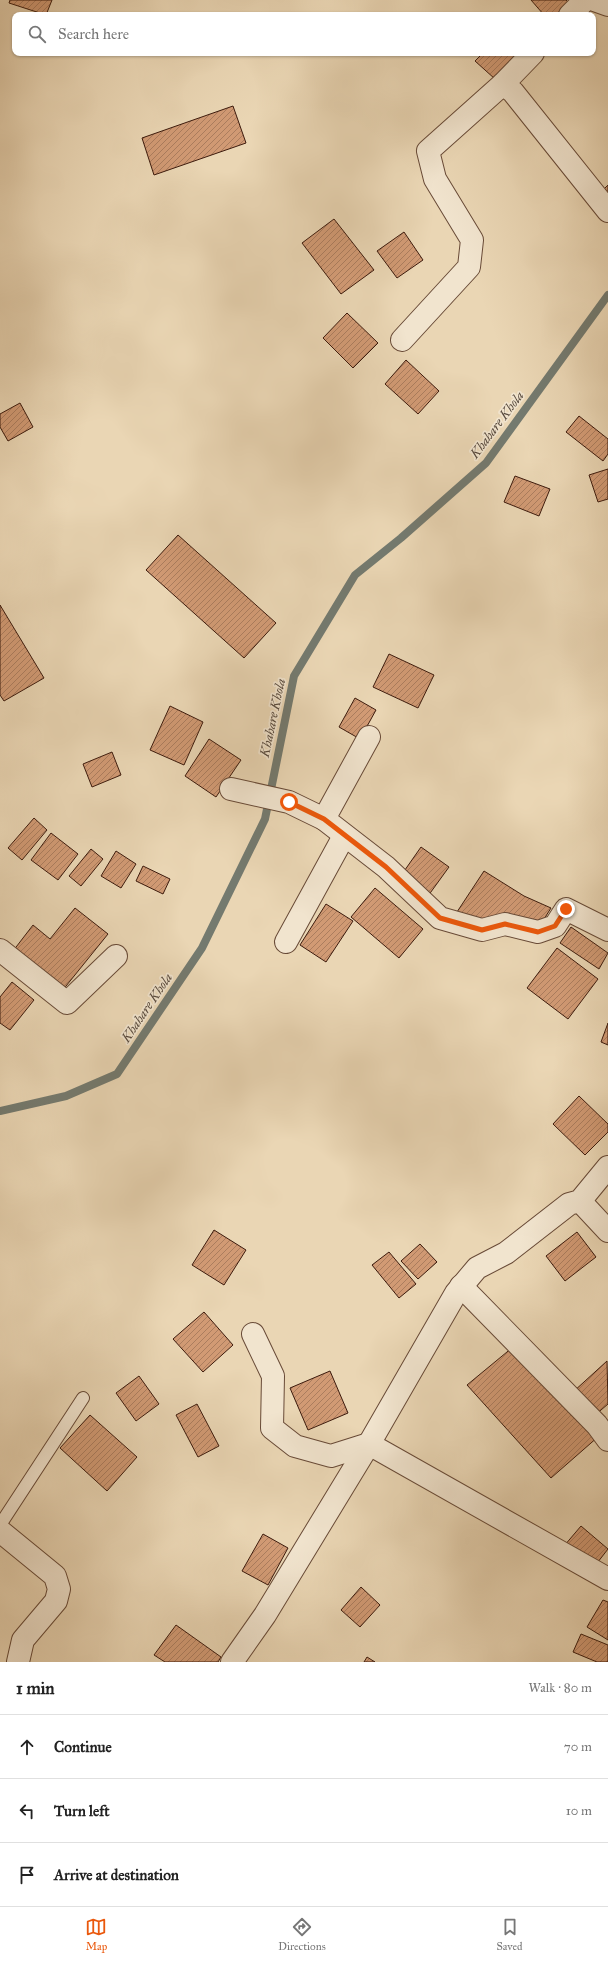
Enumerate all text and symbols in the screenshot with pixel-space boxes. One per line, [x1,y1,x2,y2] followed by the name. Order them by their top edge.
[12,12,596,56] search box
[26,23,48,45] icon: search
[58,25,129,43] text: Search here
[466,388,527,462] water label: Khahare Khola
[257,677,289,760] water label: Khahare Khola
[280,793,298,811] route start
[557,900,575,918] route end
[117,970,176,1046] water label: Khahare Khola
[16,1678,55,1699] text: 1 min
[529,1680,592,1696] text: Walk · 80 m
[16,1736,38,1758] icon: ahead
[54,1738,112,1756] text: Continue
[564,1739,592,1755] text: 70 m
[16,1800,38,1822] icon: left
[54,1802,110,1820] text: Turn left
[566,1803,592,1819] text: 10 m
[16,1864,38,1886] icon: arrive
[54,1866,179,1884] text: Arrive at destination
[85,1916,107,1953] tab: Map
[278,1916,326,1953] tab: Directions
[496,1916,523,1953] tab: Saved

